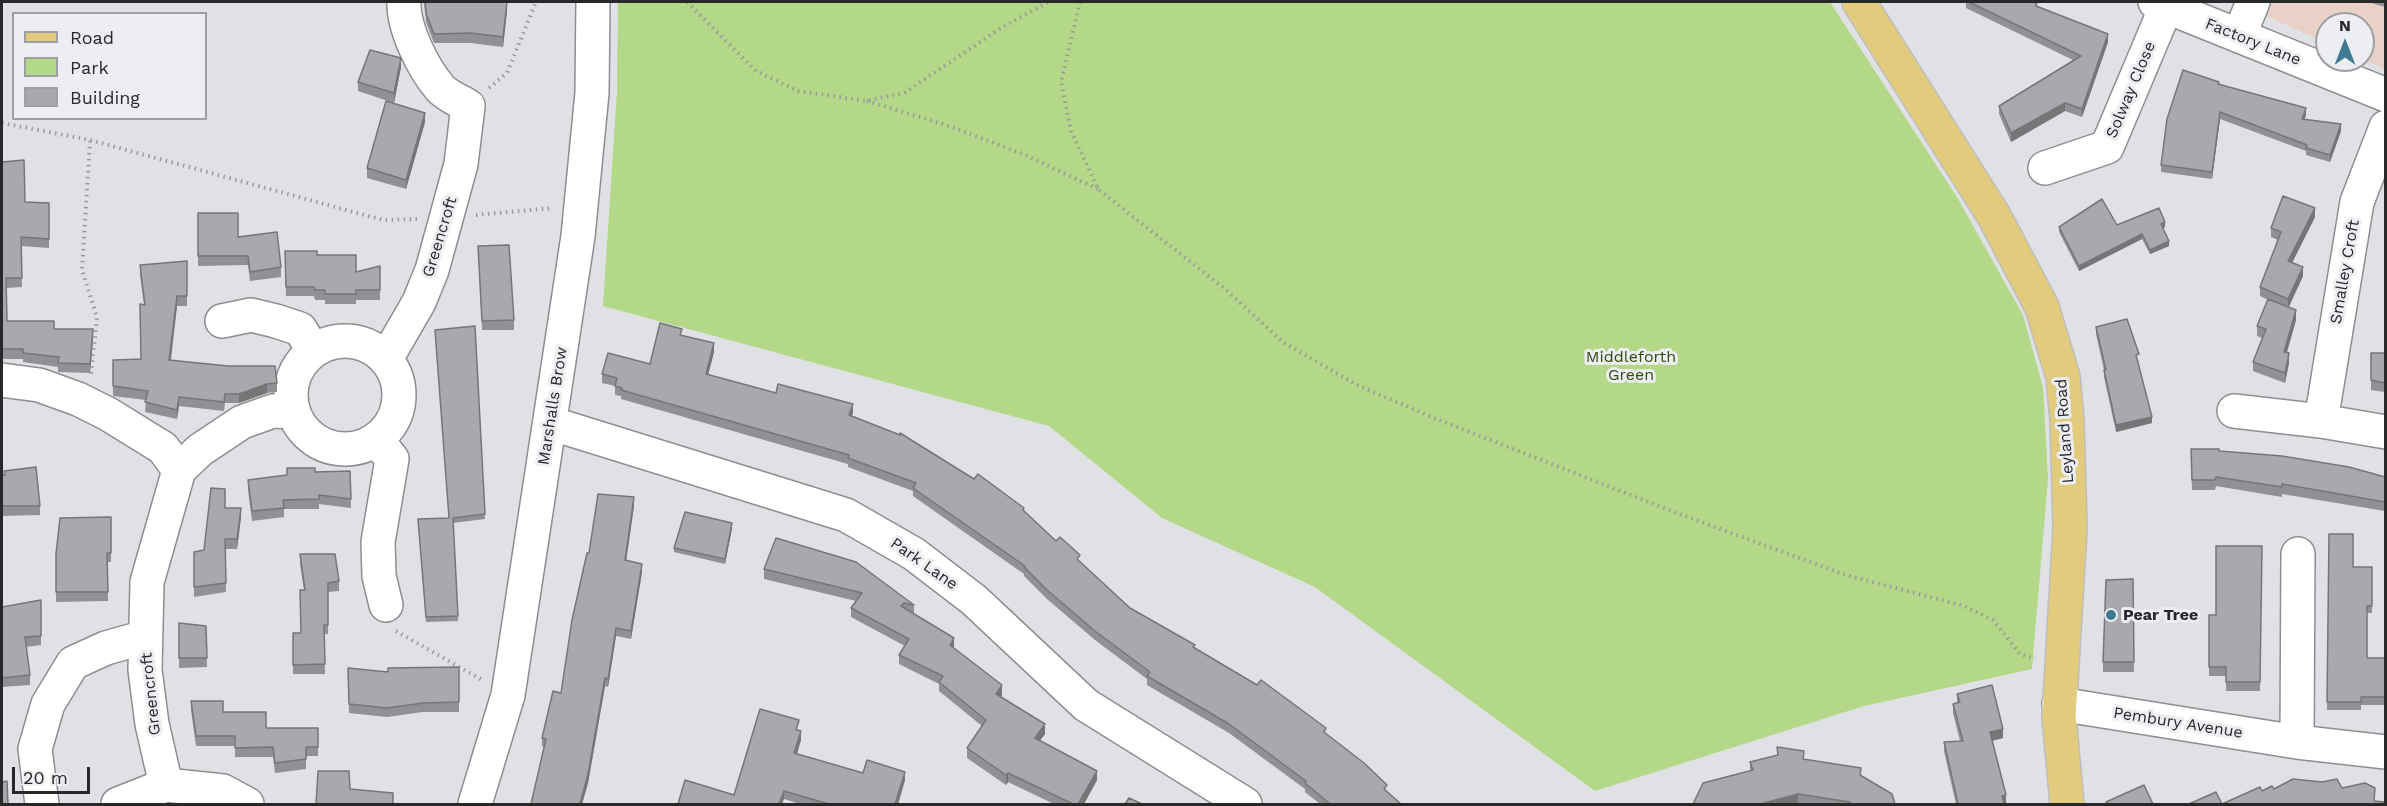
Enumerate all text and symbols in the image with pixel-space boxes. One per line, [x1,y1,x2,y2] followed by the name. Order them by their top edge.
[12,12,207,120] legend
[2315,12,2375,72] north arrow
[2202,14,2304,70] street label: Factory Lane
[2339,16,2351,35] text: N
[70,27,114,48] text: Road
[2102,39,2160,141] street label: Solway Close
[70,57,109,78] text: Park
[70,87,140,108] text: Building
[419,194,461,280] street label: Greencroft
[2326,218,2364,326] street label: Smalley Croft
[534,346,572,466] street label: Marshalls Brow
[1586,347,1676,385] park label: Middleforth Green
[2052,378,2078,484] street label: Leyland Road
[887,534,961,594] street label: Park Lane
[2123,605,2198,625] place label: Pear Tree
[2104,608,2118,622] marker: Pear Tree
[137,652,165,736] street label: Greencroft
[2112,703,2244,743] street label: Pembury Avenue
[15,755,93,793] scale bar
[23,767,68,788] text: 20 m

